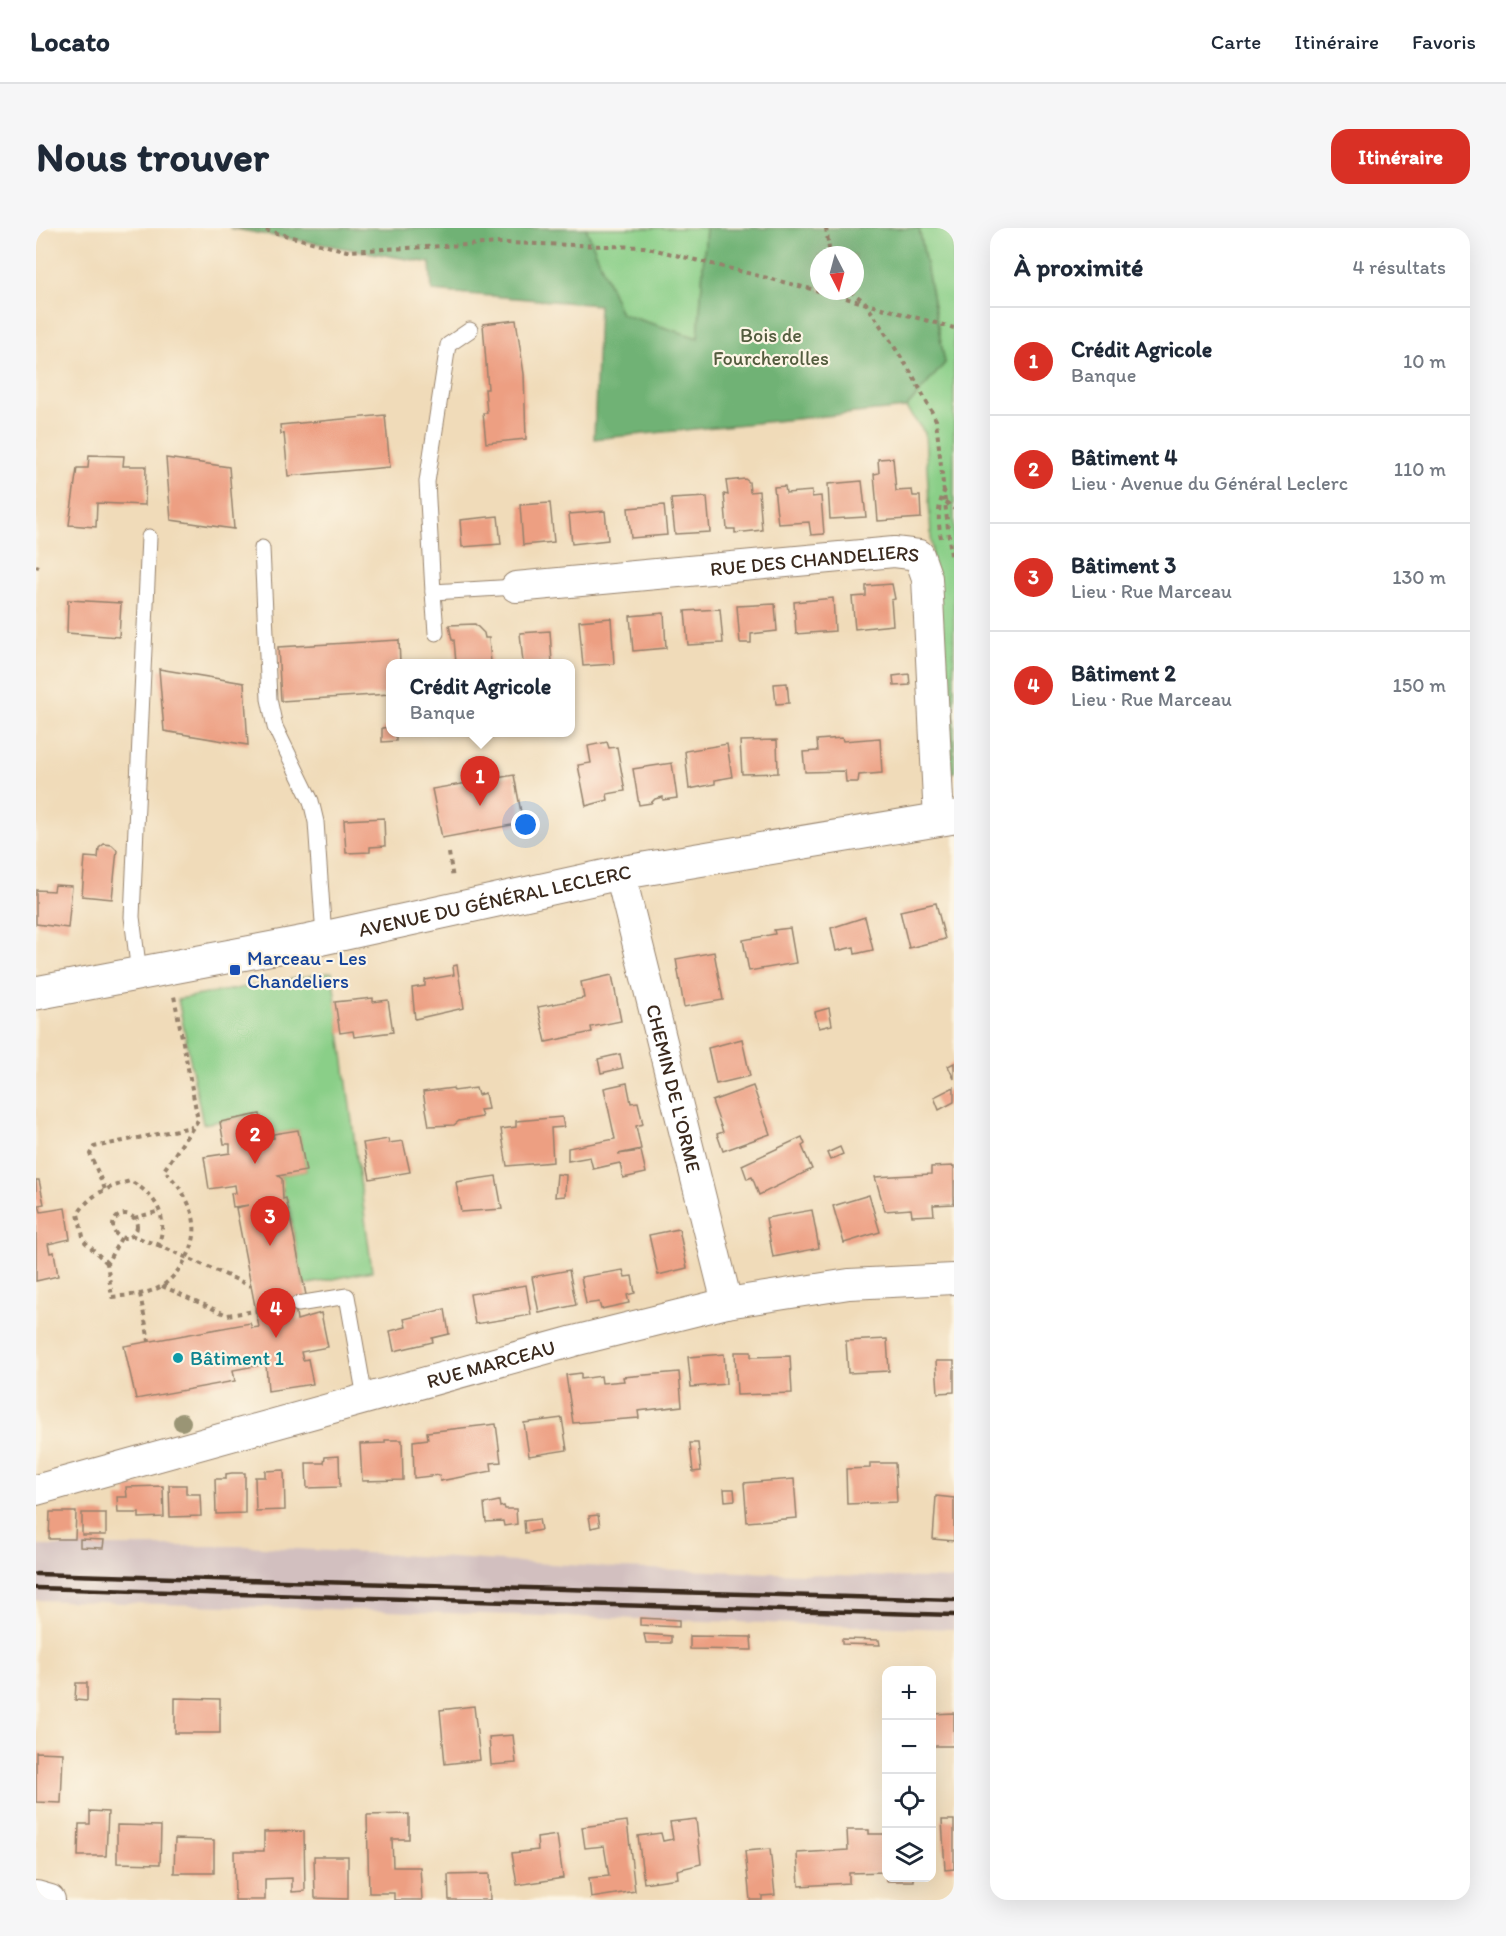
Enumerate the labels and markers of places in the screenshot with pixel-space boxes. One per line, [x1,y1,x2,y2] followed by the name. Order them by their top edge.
[460,756,500,806] pin: 1
[247,946,367,993] place label: Marceau - Les Chandeliers
[228,963,242,977] marker: Marceau - Les Chandeliers
[236,1114,274,1164] pin: 2
[250,1196,290,1246] pin: 3
[256,1288,296,1338] pin: 4
[190,1346,284,1370] place label: Bâtiment 1
[171,1351,185,1365] marker: Bâtiment 1

